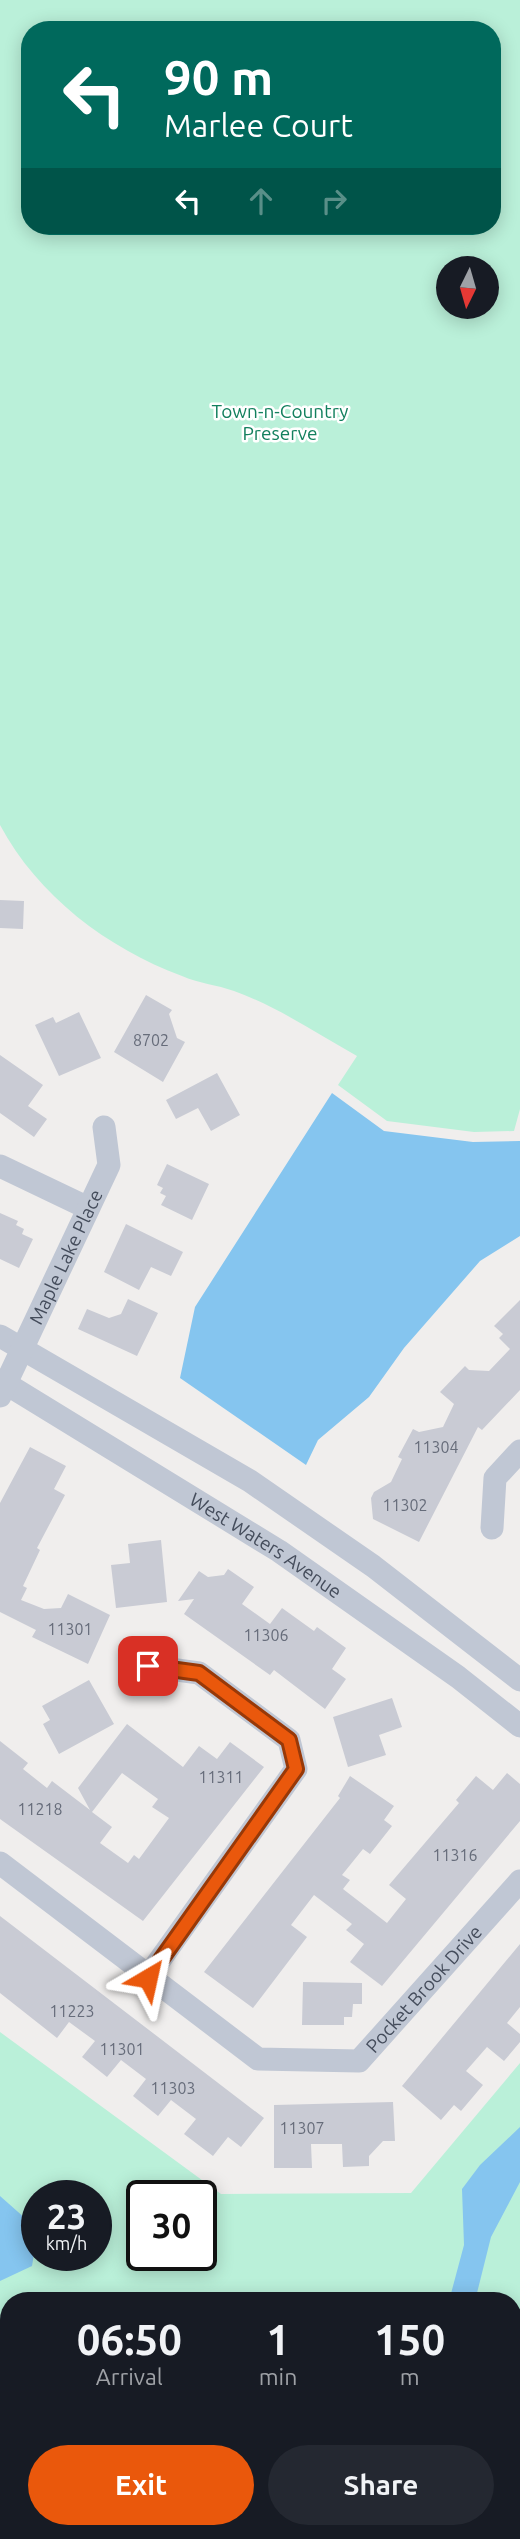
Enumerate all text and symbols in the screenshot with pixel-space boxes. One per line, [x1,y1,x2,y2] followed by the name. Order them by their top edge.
[49,49,140,140] icon: left
[164,49,273,104] text: 90 m
[164,107,353,143] text: Marlee Court
[169,182,207,220] icon: left
[242,182,280,220] icon: ahead
[315,182,353,220] icon: right
[436,256,499,318] north arrow
[436,256,499,319] map controls
[212,400,348,444] park label: Town-n-Country Preserve
[133,1031,169,1049] house number: 8702
[25,1186,107,1328] street label: Maple Lake Place
[413,1438,459,1456] house number: 11304
[186,1488,346,1603] street label: West Waters Avenue
[382,1496,428,1514] house number: 11302
[47,1620,93,1638] house number: 11301
[243,1626,289,1644] house number: 11306
[118,1636,178,1696] pin
[129,1647,167,1685] icon: arrive
[198,1768,244,1786] house number: 11311
[17,1800,63,1818] house number: 11218
[432,1846,478,1864] house number: 11316
[361,1921,486,2057] street label: Pocket Brook Drive
[111,1941,185,2015] position arrow
[49,2002,95,2020] house number: 11223
[99,2040,145,2058] house number: 11301
[150,2079,196,2097] house number: 11303
[279,2119,325,2137] house number: 11307
[126,2180,217,2271] speed limit sign: 30
[47,2196,86,2236] text: 23
[46,2233,87,2253] text: km/h
[77,2316,182,2363] text: 06:50
[266,2316,290,2363] text: 1
[374,2316,445,2363] text: 150
[96,2364,163,2389] text: Arrival
[259,2364,297,2389] text: min
[400,2364,420,2389] text: m
[28,2445,254,2525] button: Exit
[268,2445,494,2525] button: Share

